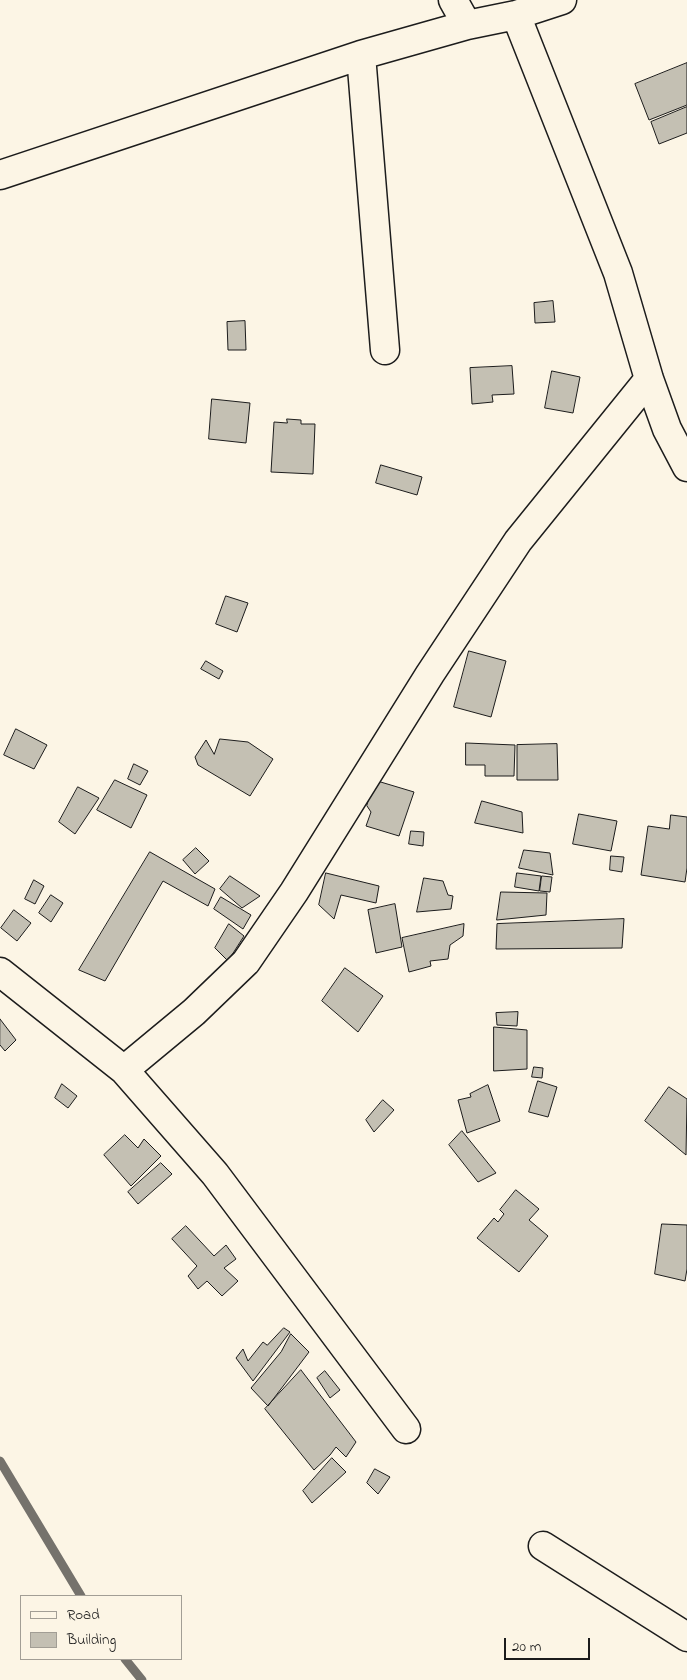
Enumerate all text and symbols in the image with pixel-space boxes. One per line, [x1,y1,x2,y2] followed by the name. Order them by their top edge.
[20,1595,182,1660] legend
[67,1604,100,1626] text: Road
[507,1628,593,1660] scale bar
[67,1629,116,1651] text: Building
[512,1636,541,1658] text: 20 m

